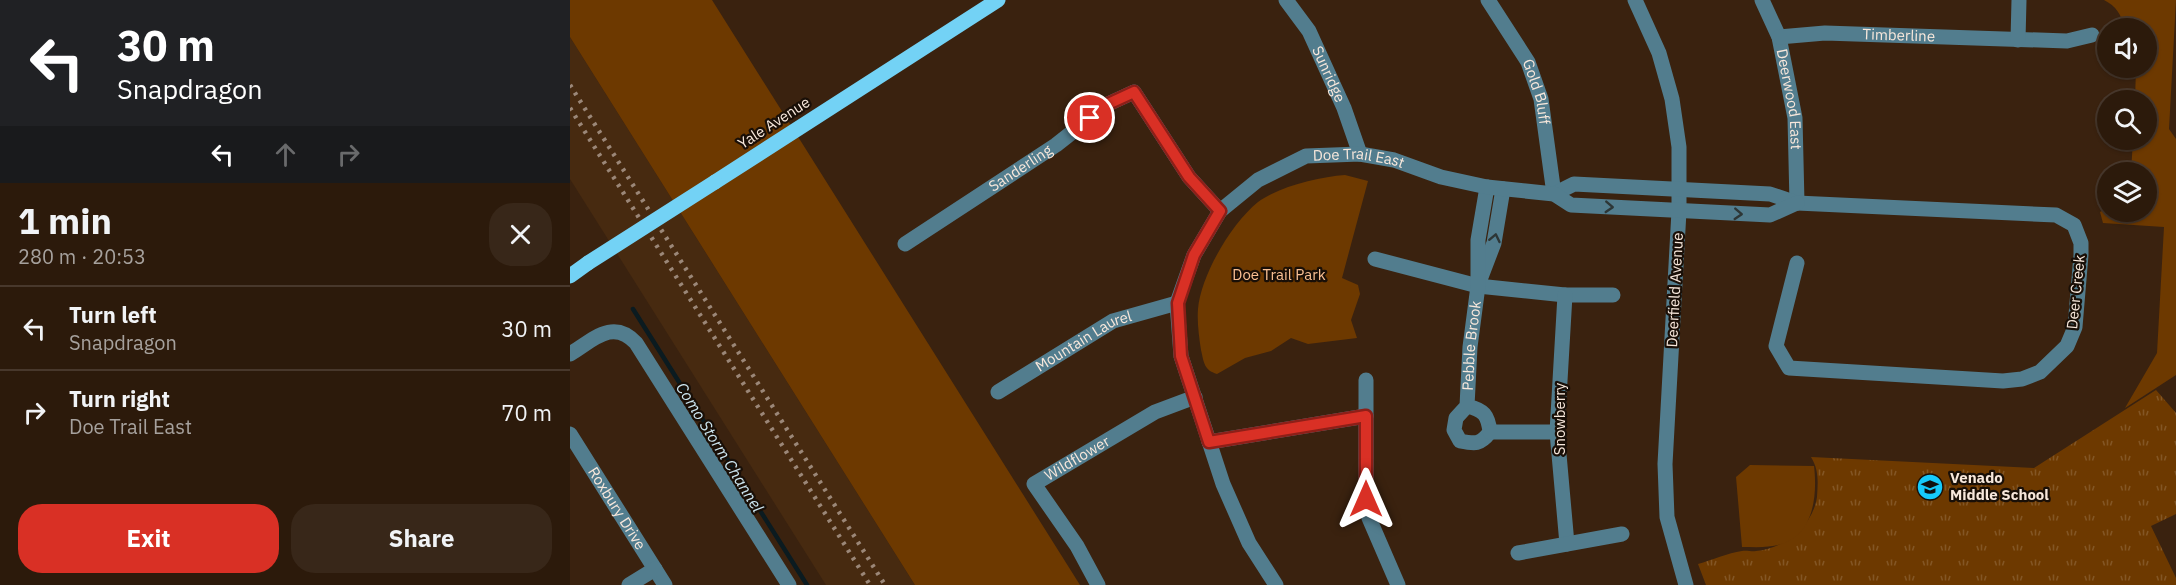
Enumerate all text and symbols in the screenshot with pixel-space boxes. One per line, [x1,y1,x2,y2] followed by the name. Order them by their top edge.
[117,18,215,73] text: 30 m
[2097,18,2157,222] map controls
[2097,18,2157,78] button: sound
[18,24,96,102] icon: left
[1862,24,1935,46] street label: Timberline
[1308,43,1350,105] street label: Sunridge
[1773,47,1806,150] street label: Deerwood East
[1519,56,1554,126] street label: Gold Bluff
[117,71,263,106] text: Snapdragon
[2097,90,2157,150] button: search
[734,92,813,153] street label: Yale Avenue
[1064,92,1115,143] pin
[1073,101,1106,134] icon: arrive
[206,138,239,171] icon: left
[269,138,302,171] icon: ahead
[332,138,365,171] icon: right
[985,140,1056,196] street label: Sanderling
[1312,144,1407,172] street label: Doe Trail East
[2097,162,2157,222] button: layers
[18,197,112,244] text: 1 min
[1605,200,1614,213] one-way arrow
[489,203,552,266] button: close
[1733,207,1742,220] one-way arrow
[1662,232,1687,348] street label: Deerfield Avenue
[1487,234,1500,244] one-way arrow
[18,243,146,270] text: 280 m · 20:53
[2062,254,2089,330] street label: Deer Creek
[1232,265,1326,284] park label: Doe Trail Park
[1458,299,1485,391] street label: Pebble Brook
[69,300,157,329] text: Turn left
[1032,306,1134,376] street label: Mountain Laurel
[18,312,51,345] icon: left
[501,314,552,343] text: 30 m
[69,329,177,356] text: Snapdragon
[672,378,768,516] water label: Como Storm Channel
[1550,382,1569,455] street label: Snowberry
[69,384,170,413] text: Turn right
[18,396,51,429] icon: right
[501,398,552,427] text: 70 m
[69,413,192,440] text: Doe Trail East
[1041,431,1113,485] street label: Wildflower
[584,463,650,553] street label: Roxbury Drive
[1334,467,1398,531] position arrow
[1950,468,2049,504] place label: Venado Middle School
[1915,472,1945,502] school or university icon: Venado Middle School
[18,504,279,573] button: Exit
[291,504,552,573] button: Share

